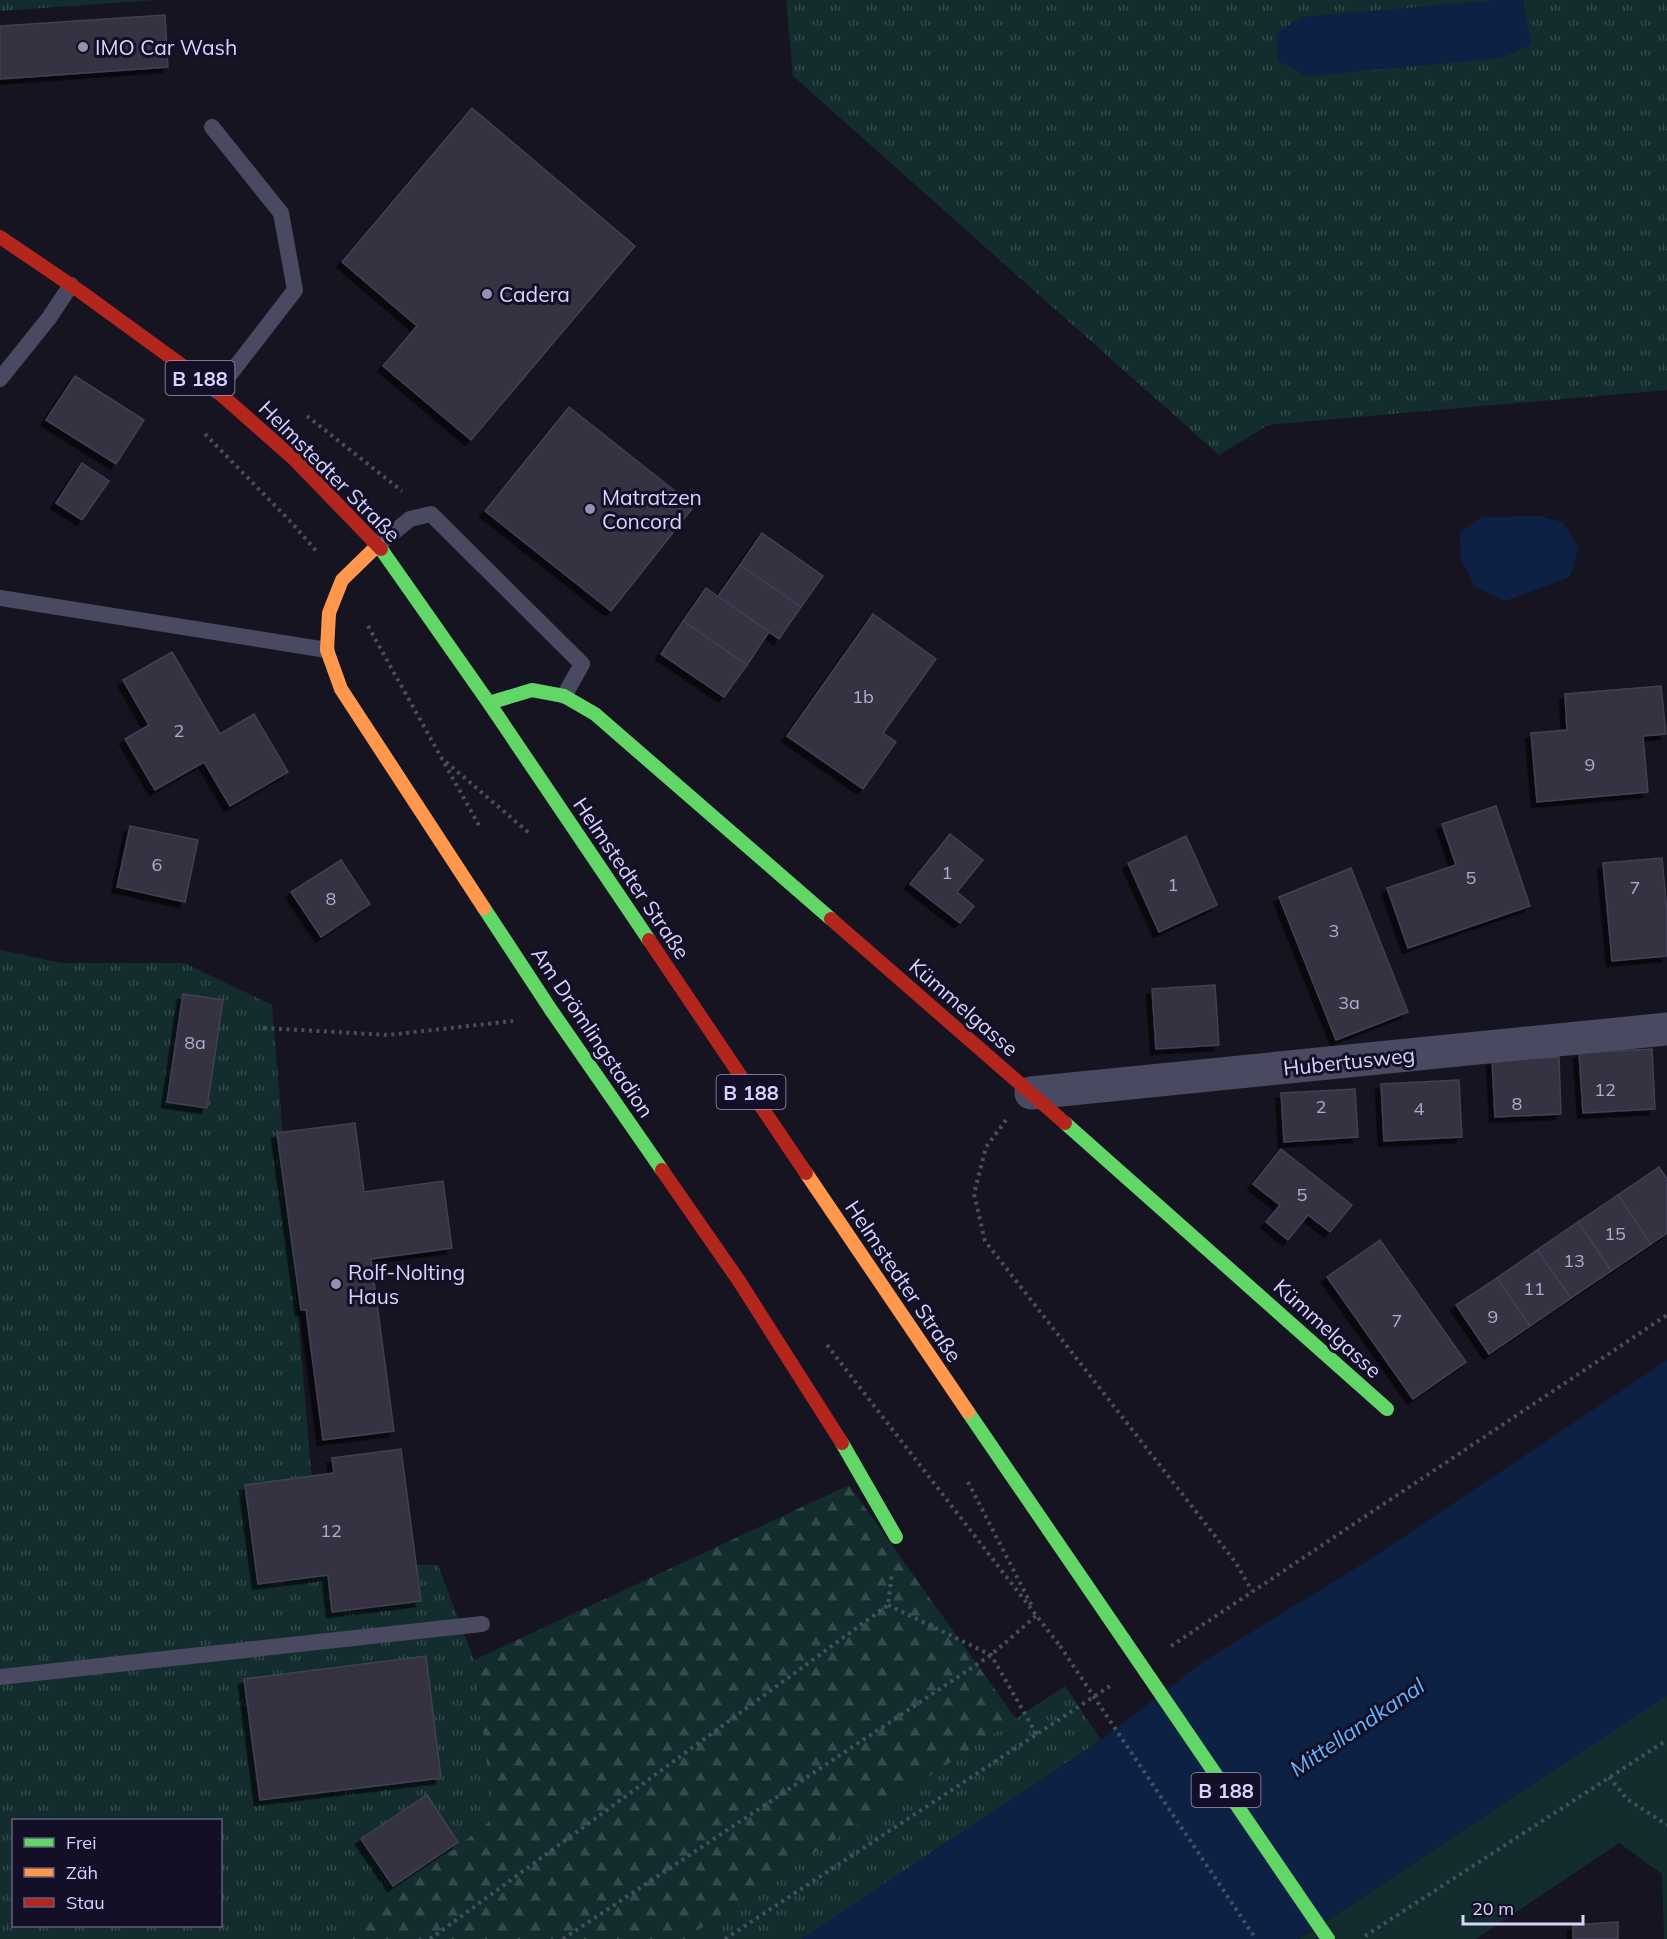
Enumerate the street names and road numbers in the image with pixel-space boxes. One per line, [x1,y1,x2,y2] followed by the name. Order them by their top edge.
[166,361,234,395] road number: B 188
[254,395,406,547] street label: Helmstedter Straße
[568,792,696,964] street label: Helmstedter Straße
[526,942,660,1122] street label: Am Drömlingstadion
[904,953,1024,1061] street label: Kümmelgasse
[1282,1041,1416,1081] street label: Hubertusweg
[716,1075,786,1109] road number: B 188
[840,1195,968,1367] street label: Helmstedter Straße
[1269,1273,1387,1383] street label: Kümmelgasse
[1192,1773,1260,1807] road number: B 188

